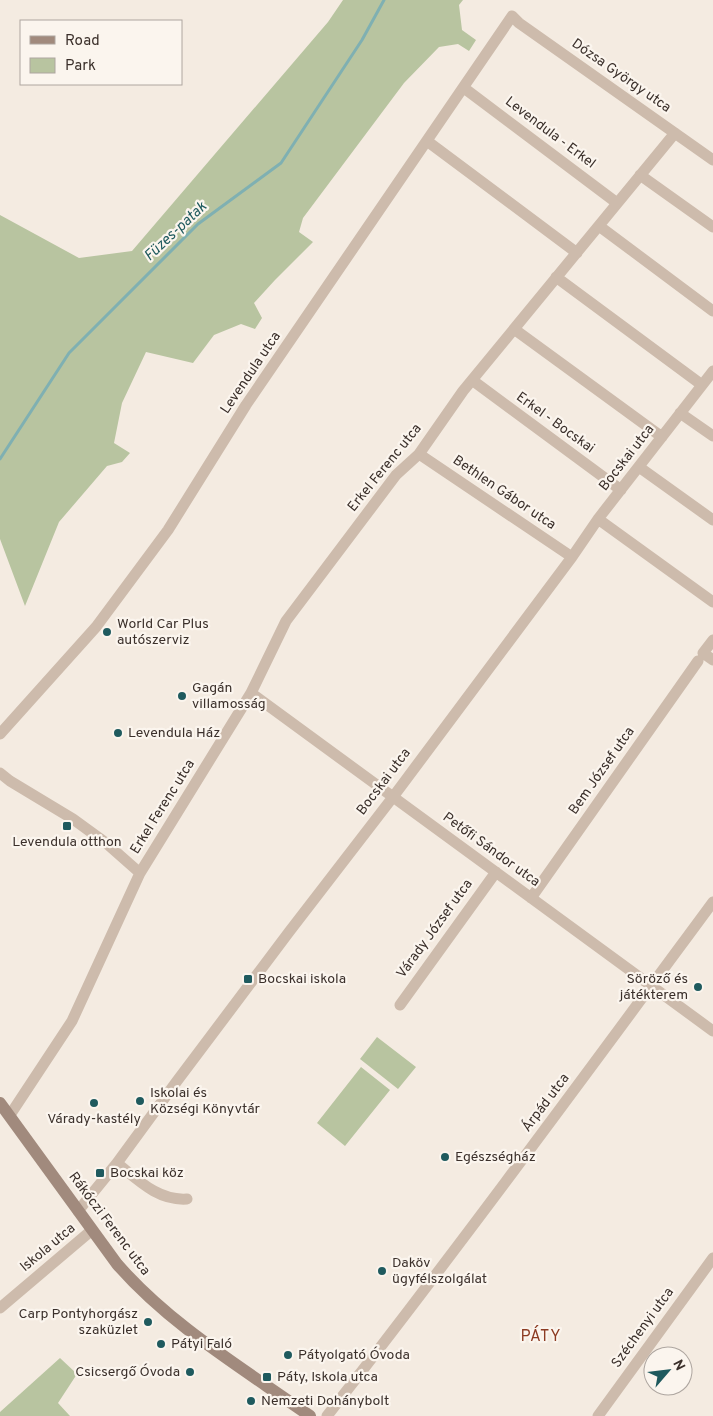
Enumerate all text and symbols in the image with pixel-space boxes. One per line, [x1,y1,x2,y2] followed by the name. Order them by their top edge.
[20,20,182,85] legend
[65,32,100,51] text: Road
[568,35,674,117] street label: Dózsa György utca
[65,57,96,76] text: Park
[501,93,599,173] street label: Levendula - Erkel
[141,198,212,266] water label: Füzes-patak
[217,329,285,417] street label: Levendula utca
[512,389,598,457] street label: Erkel - Bocskai
[344,421,426,515] street label: Erkel Ferenc utca
[596,422,658,494] street label: Bocskai utca
[449,452,559,534] street label: Bethlen Gábor utca
[117,616,209,649] place label: World Car Plus autószerviz
[101,626,113,638] marker: World Car Plus autószerviz
[192,680,266,713] place label: Gagán villamosság
[176,690,188,702] marker: Gagán villamosság
[565,724,639,818] street label: Bem József utca
[128,725,220,742] place label: Levendula Ház
[112,727,124,739] marker: Levendula Ház
[353,745,415,819] street label: Bocskai utca
[127,757,199,857] street label: Erkel Ferenc utca
[439,809,543,891] street label: Petőfi Sándor utca
[61,820,73,832] marker: Levendula otthon
[12,834,122,851] place label: Levendula otthon
[393,876,477,982] street label: Várady József utca
[258,971,346,988] place label: Bocskai iskola
[619,971,688,1004] place label: Söröző és játékterem
[242,973,254,985] marker: Bocskai iskola
[692,981,704,993] marker: Söröző és játékterem
[518,1070,573,1135] street label: Árpád utca
[150,1085,261,1118] place label: Iskolai és Községi Könyvtár
[134,1095,146,1107] marker: Iskolai és Községi Könyvtár
[88,1097,100,1109] marker: Várady-kastély
[47,1111,141,1128] place label: Várady-kastély
[455,1149,536,1166] place label: Egészségház
[439,1151,451,1163] marker: Egészségház
[110,1165,184,1182] place label: Bocskai köz
[94,1167,106,1179] marker: Bocskai köz
[65,1169,153,1279] street label: Rákóczi Ferenc utca
[17,1220,79,1276] street label: Iskola utca
[392,1255,487,1288] place label: Daköv ügyfélszolgálat
[376,1265,388,1277] marker: Daköv ügyfélszolgálat
[608,1285,678,1371] street label: Széchenyi utca
[18,1306,138,1339] place label: Carp Pontyhorgász szaküzlet
[142,1316,154,1328] marker: Carp Pontyhorgász szaküzlet
[521,1325,561,1347] district label: PÁTY
[171,1336,232,1353] place label: Pátyi Faló
[155,1338,167,1350] marker: Pátyi Faló
[298,1346,410,1364] place label: Pátyolgató Óvoda
[643,1346,693,1396] north arrow
[282,1349,294,1361] marker: Pátyolgató Óvoda
[668,1357,688,1374] text: N
[75,1363,180,1381] place label: Csicsergő Óvoda
[184,1366,196,1378] marker: Csicsergő Óvoda
[277,1369,378,1386] place label: Páty, Iskola utca
[261,1371,273,1383] marker: Páty, Iskola utca
[261,1393,389,1410] place label: Nemzeti Dohánybolt
[245,1395,257,1407] marker: Nemzeti Dohánybolt

